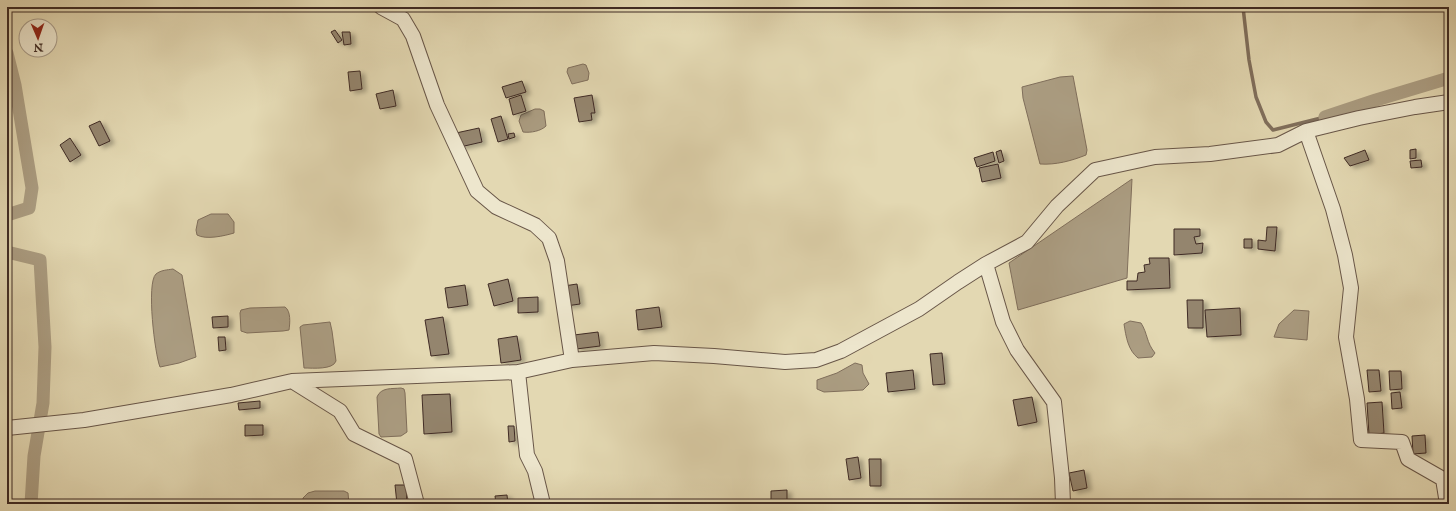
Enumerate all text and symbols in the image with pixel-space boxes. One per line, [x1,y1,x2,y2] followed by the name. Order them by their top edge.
[18,18,58,58] north arrow
[33,40,44,54] text: N

